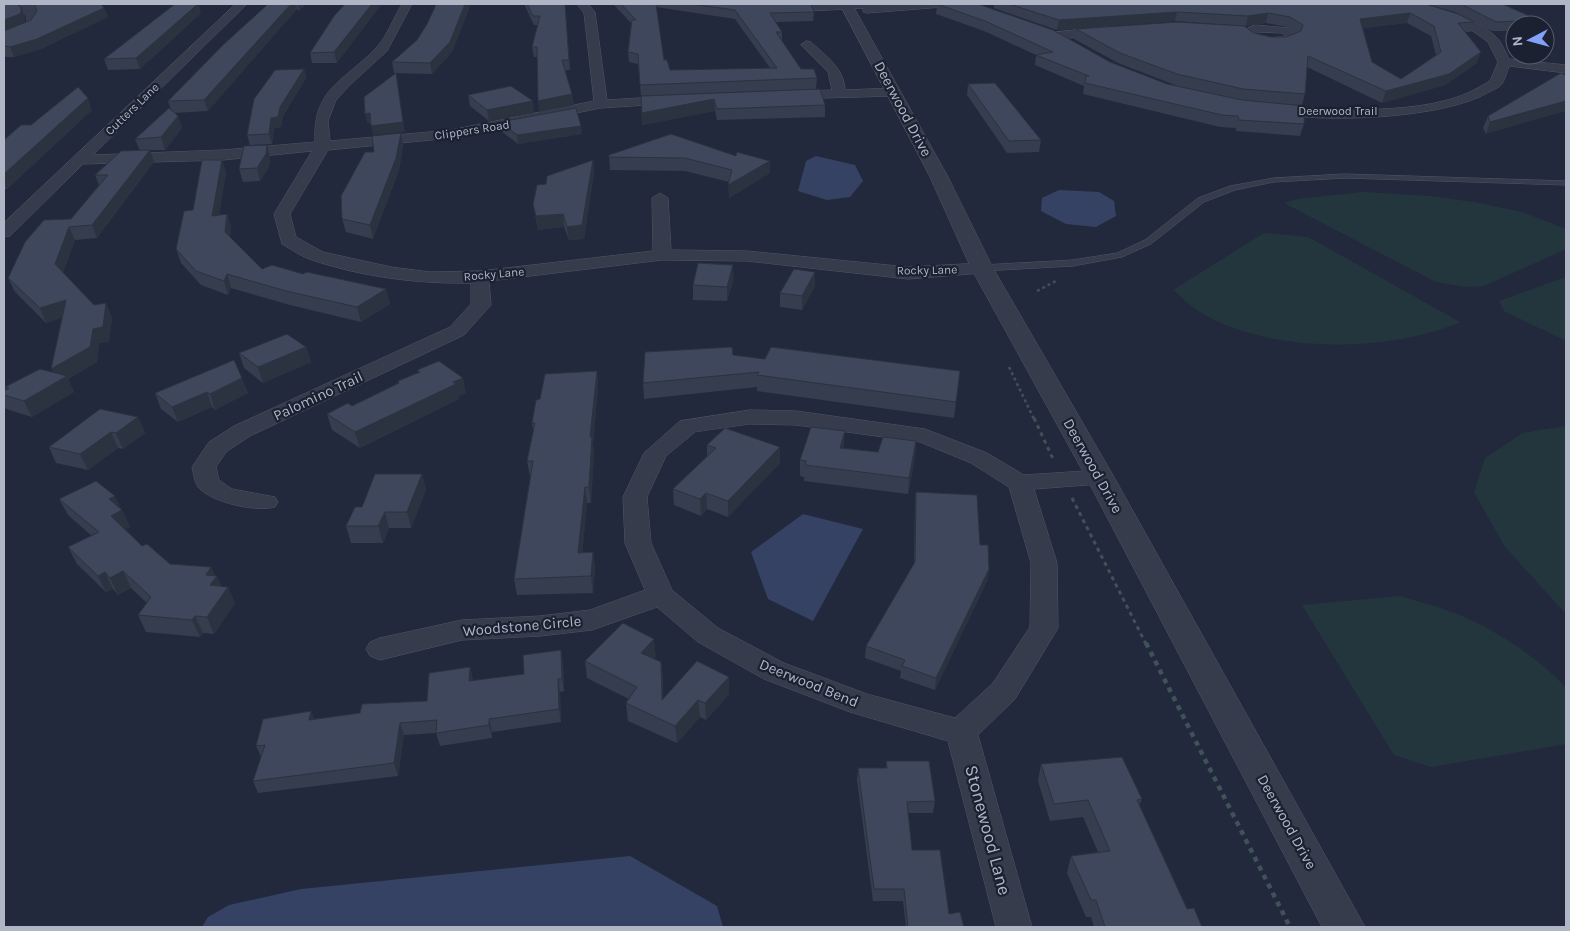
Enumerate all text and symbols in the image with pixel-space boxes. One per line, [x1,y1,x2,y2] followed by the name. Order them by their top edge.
[1505,15,1555,65] north arrow
[1509,35,1527,47] text: N
[870,58,936,160] street label: Deerwood Drive
[102,80,162,138] street label: Cutters Lane
[1298,104,1378,118] street label: Deerwood Trail
[434,117,510,143] street label: Clippers Road
[897,262,957,278] street label: Rocky Lane
[463,264,525,284] street label: Rocky Lane
[270,367,366,425] street label: Palomino Trail
[1060,416,1126,516] street label: Deerwood Drive
[462,612,582,640] street label: Woodstone Circle
[757,655,861,711] street label: Deerwood Bend
[960,763,1016,897] street label: Stonewood Lane
[1254,772,1320,872] street label: Deerwood Drive

